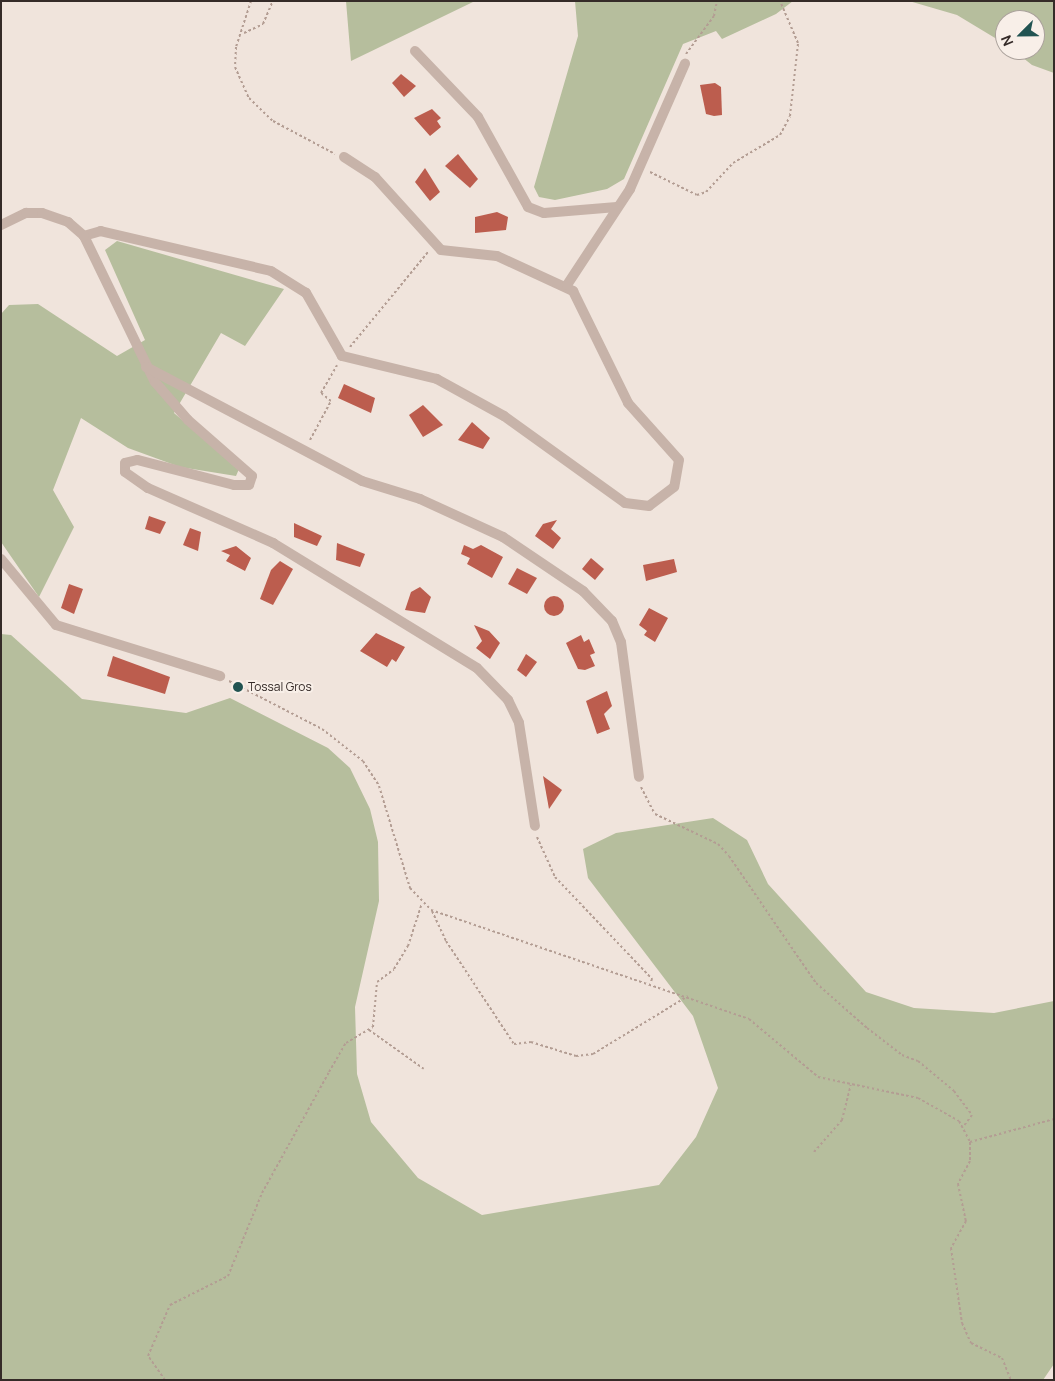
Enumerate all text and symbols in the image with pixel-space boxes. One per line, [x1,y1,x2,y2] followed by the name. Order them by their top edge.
[995,10,1045,60] north arrow
[996,32,1017,49] text: N
[248,680,312,694] place label: Tossal Gros
[232,681,244,693] marker: Tossal Gros

